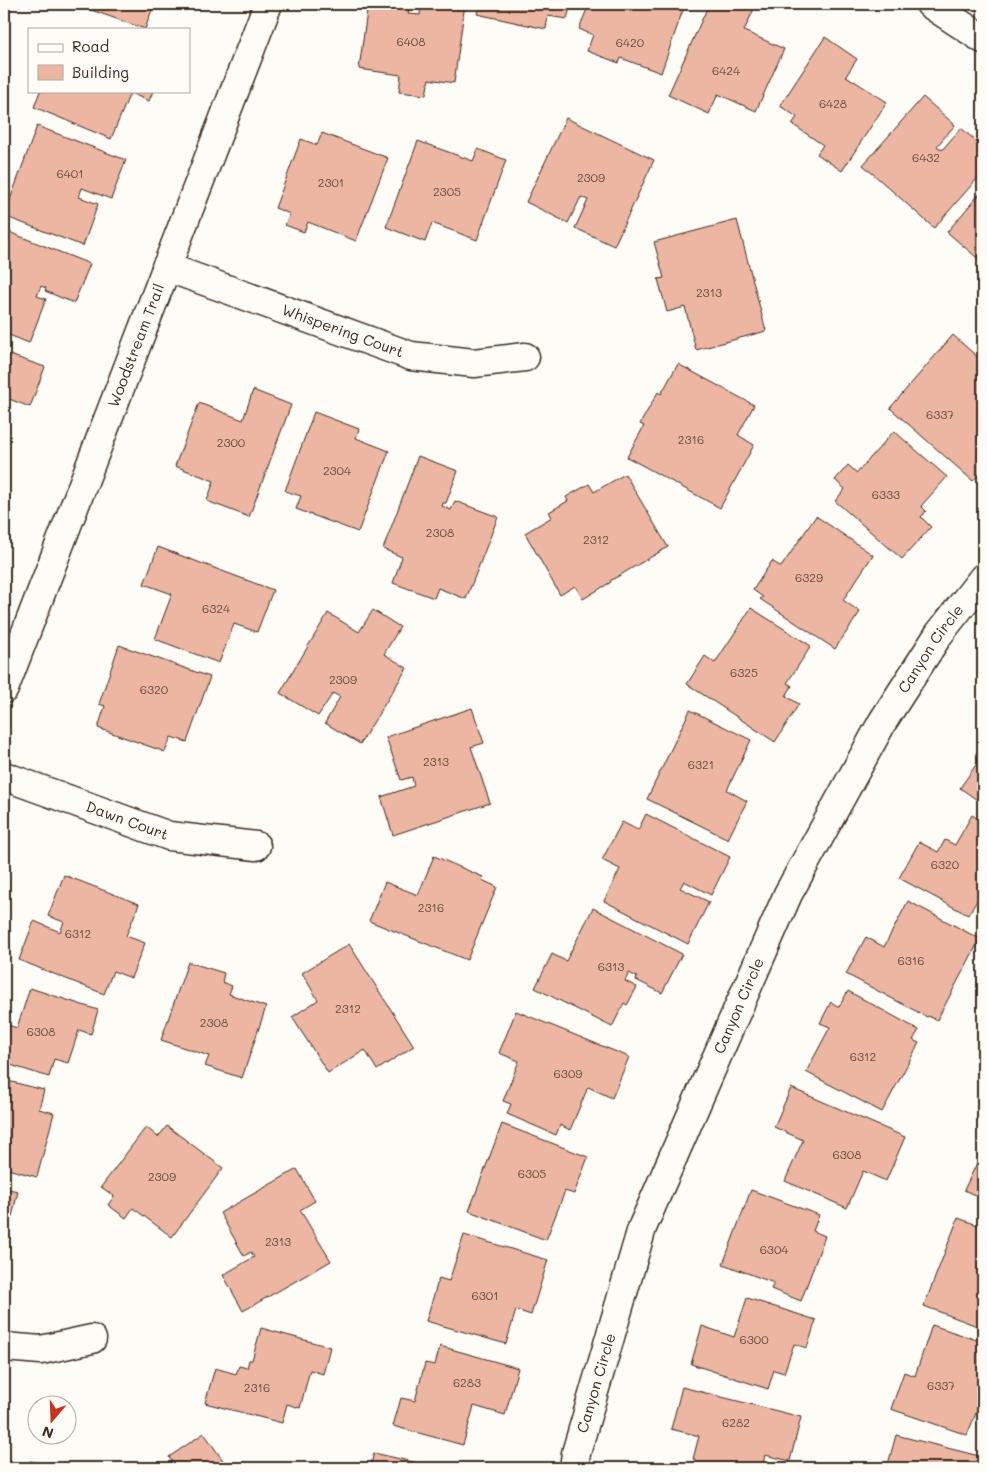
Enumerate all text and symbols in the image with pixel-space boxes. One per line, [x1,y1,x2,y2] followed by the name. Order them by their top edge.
[28,28,190,92] legend
[397,33,425,49] house number: 6408
[616,34,645,50] house number: 6420
[72,36,109,56] text: Road
[72,62,129,82] text: Building
[712,62,740,78] house number: 6424
[819,95,847,111] house number: 6428
[912,149,940,165] house number: 6432
[56,165,84,181] house number: 6401
[577,169,605,185] house number: 2309
[318,174,344,190] house number: 2301
[433,183,461,199] house number: 2305
[103,281,168,410] street label: Woodstream Trail
[696,284,722,300] house number: 2313
[279,299,407,362] street label: Whispering Court
[926,406,954,422] house number: 6337
[678,431,704,447] house number: 2316
[217,434,246,450] house number: 2300
[323,462,351,478] house number: 2304
[872,486,900,502] house number: 6333
[426,524,454,540] house number: 2308
[583,531,609,547] house number: 2312
[795,569,823,585] house number: 6329
[202,600,230,616] house number: 6324
[893,600,967,696] street label: Canyon Circle
[730,664,758,680] house number: 6325
[329,671,357,687] house number: 2309
[140,681,169,697] house number: 6320
[423,753,449,769] house number: 2313
[688,756,714,772] house number: 6321
[83,796,171,844] street label: Dawn Court
[931,856,960,872] house number: 6320
[418,899,444,915] house number: 2316
[65,925,91,941] house number: 6312
[898,952,924,968] house number: 6316
[708,954,768,1057] street label: Canyon Circle
[598,958,624,974] house number: 6313
[335,1000,361,1016] house number: 2312
[200,1014,228,1030] house number: 2308
[27,1023,55,1039] house number: 6308
[850,1048,876,1064] house number: 6312
[554,1065,582,1081] house number: 6309
[833,1146,861,1162] house number: 6308
[518,1165,546,1181] house number: 6305
[148,1168,176,1184] house number: 2309
[265,1233,291,1249] house number: 2313
[760,1241,788,1257] house number: 6304
[471,1287,499,1303] house number: 6301
[571,1331,620,1435] street label: Canyon Circle
[739,1331,769,1347] house number: 6300
[453,1374,481,1390] house number: 6283
[927,1377,955,1393] house number: 6337
[244,1379,270,1395] house number: 2316
[28,1394,78,1444] north arrow
[722,1414,750,1430] house number: 6282
[39,1422,56,1443] text: N

